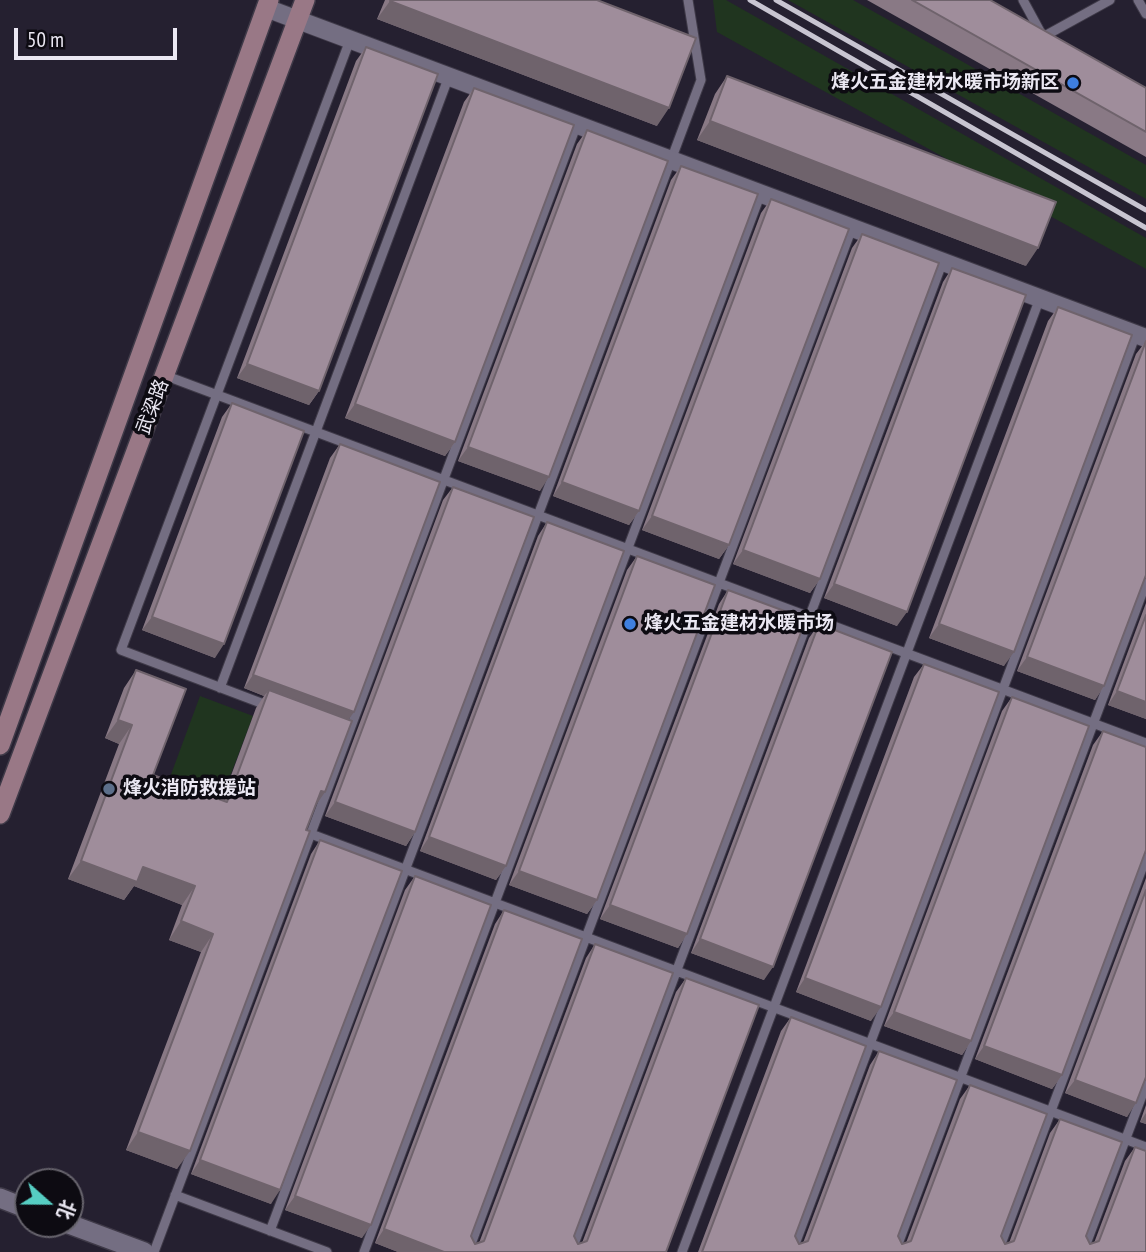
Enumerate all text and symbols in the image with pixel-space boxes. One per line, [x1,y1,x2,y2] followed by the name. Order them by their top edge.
[18,14,180,58] scale bar
[27,26,64,53] text: 50 m
[831,72,1059,94] place label: 烽火五金建材水暖市场新区
[1065,75,1081,91] marker: 烽火五金建材水暖市场新区
[132,376,174,438] street label: 武梁路
[644,613,834,635] place label: 烽火五金建材水暖市场
[622,616,638,632] marker: 烽火五金建材水暖市场
[123,778,256,800] place label: 烽火消防救援站
[101,781,117,797] marker: 烽火消防救援站
[14,1168,84,1238] north arrow
[52,1197,81,1223] text: 北

